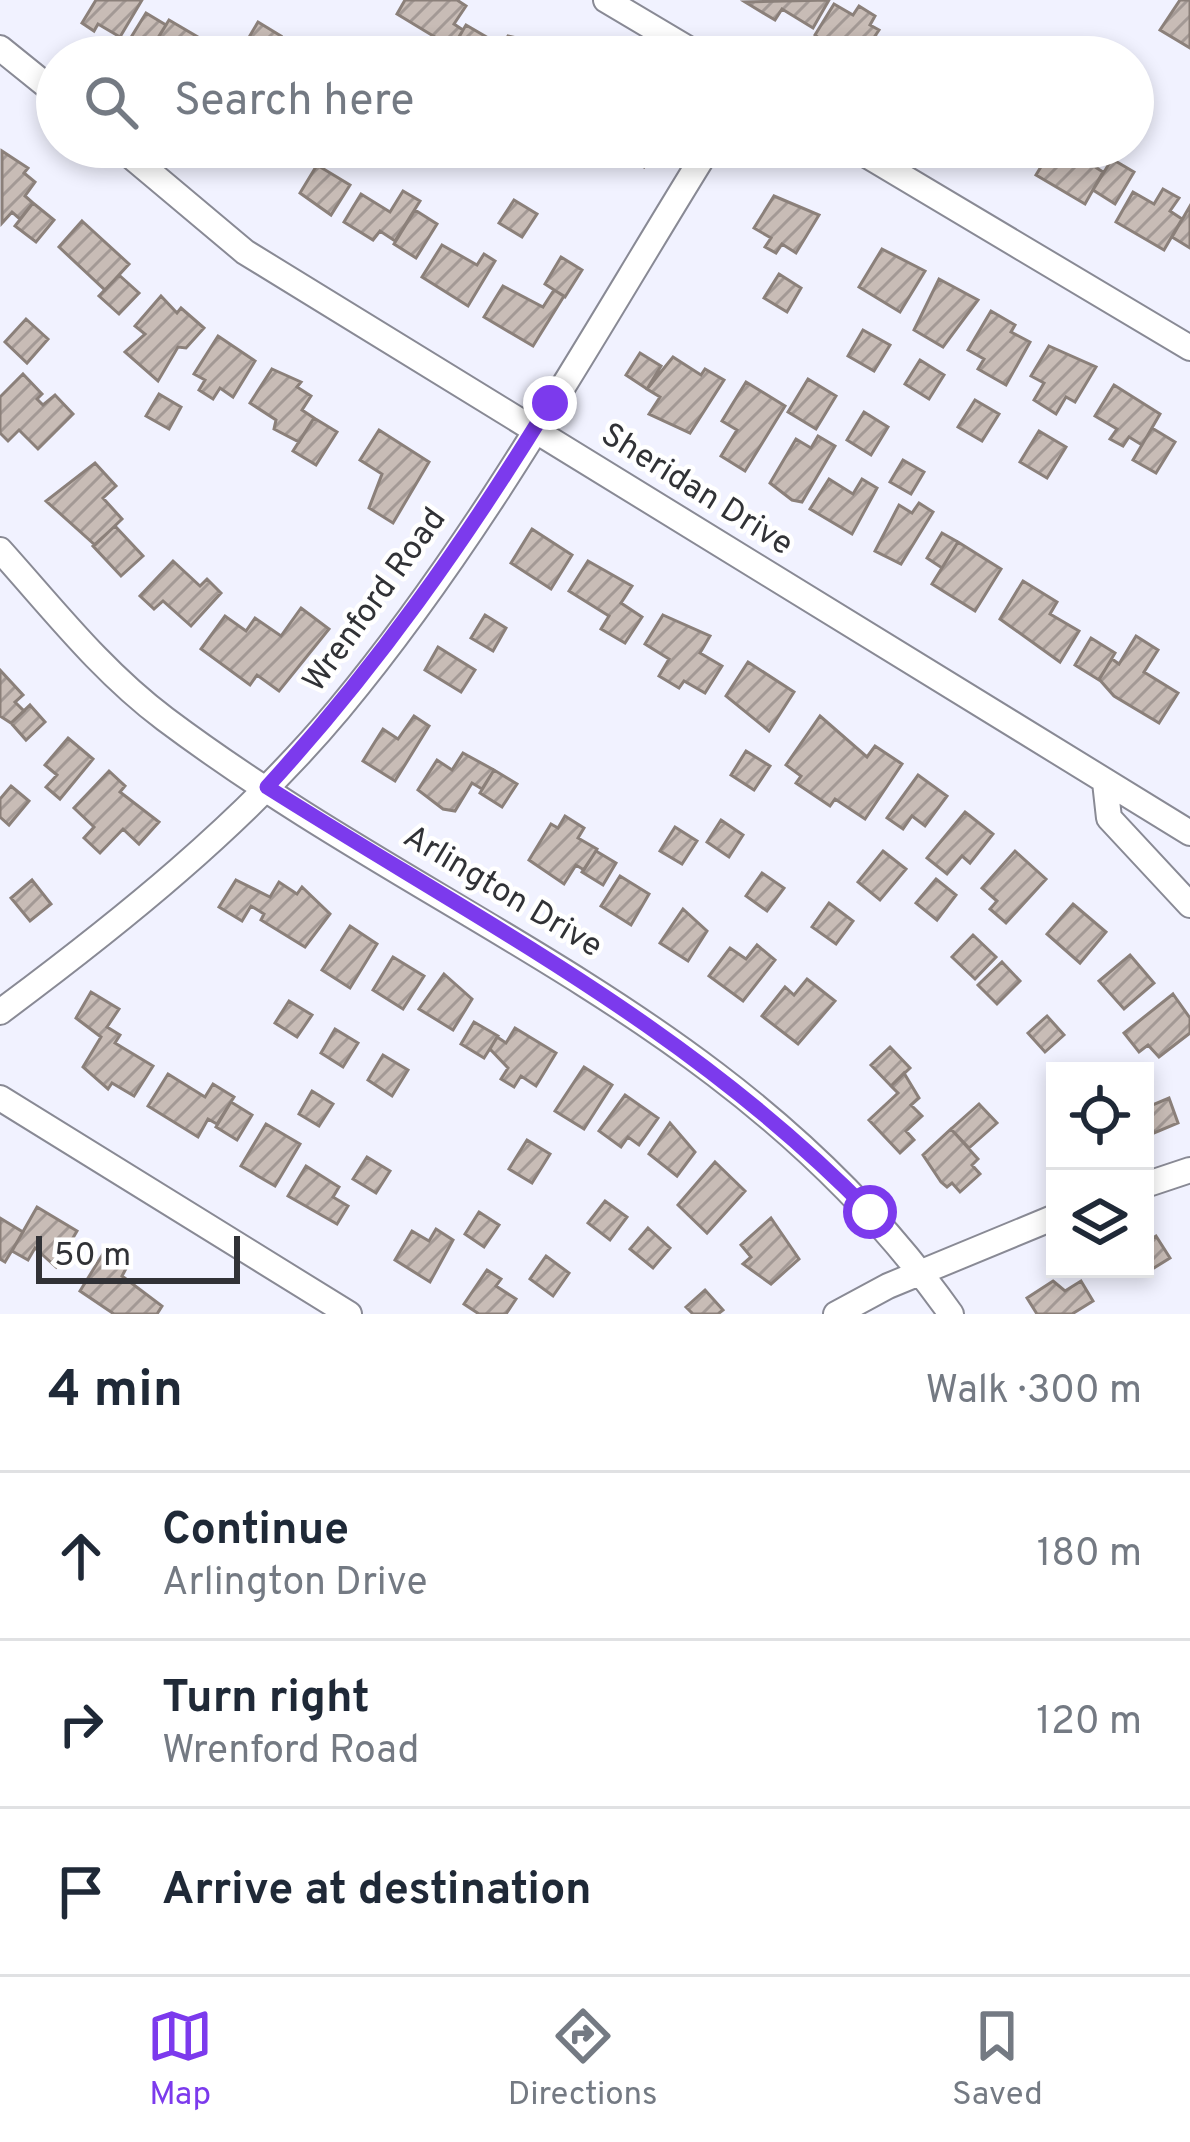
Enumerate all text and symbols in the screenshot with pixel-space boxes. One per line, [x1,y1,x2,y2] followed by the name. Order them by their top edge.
[36,36,1154,168] search box
[78,69,144,135] icon: search
[174,74,414,131] text: Search here
[523,376,577,430] route end
[592,415,800,567] street label: Sheridan Drive
[295,501,457,701] street label: Wrenford Road
[395,817,609,969] street label: Arlington Drive
[1046,1062,1154,1278] map controls
[1046,1062,1154,1170] button: locate
[1046,1170,1154,1278] button: layers
[843,1185,897,1239] route start
[36,1230,240,1283] scale bar
[54,1236,131,1278] text: 50 m
[48,1360,183,1425] text: 4 min
[925,1368,1142,1417] text: Walk · 300 m
[162,1503,349,1560] text: Continue
[48,1523,114,1589] icon: ahead
[1037,1531,1142,1580] text: 180 m
[162,1560,428,1609] text: Arlington Drive
[162,1671,370,1728] text: Turn right
[48,1691,114,1757] icon: right
[1036,1699,1142,1748] text: 120 m
[162,1728,419,1777] text: Wrenford Road
[48,1859,114,1925] icon: arrive
[162,1863,592,1920] text: Arrive at destination
[147,2003,213,2117] tab: Map
[508,2003,658,2117] tab: Directions
[952,2003,1043,2117] tab: Saved

